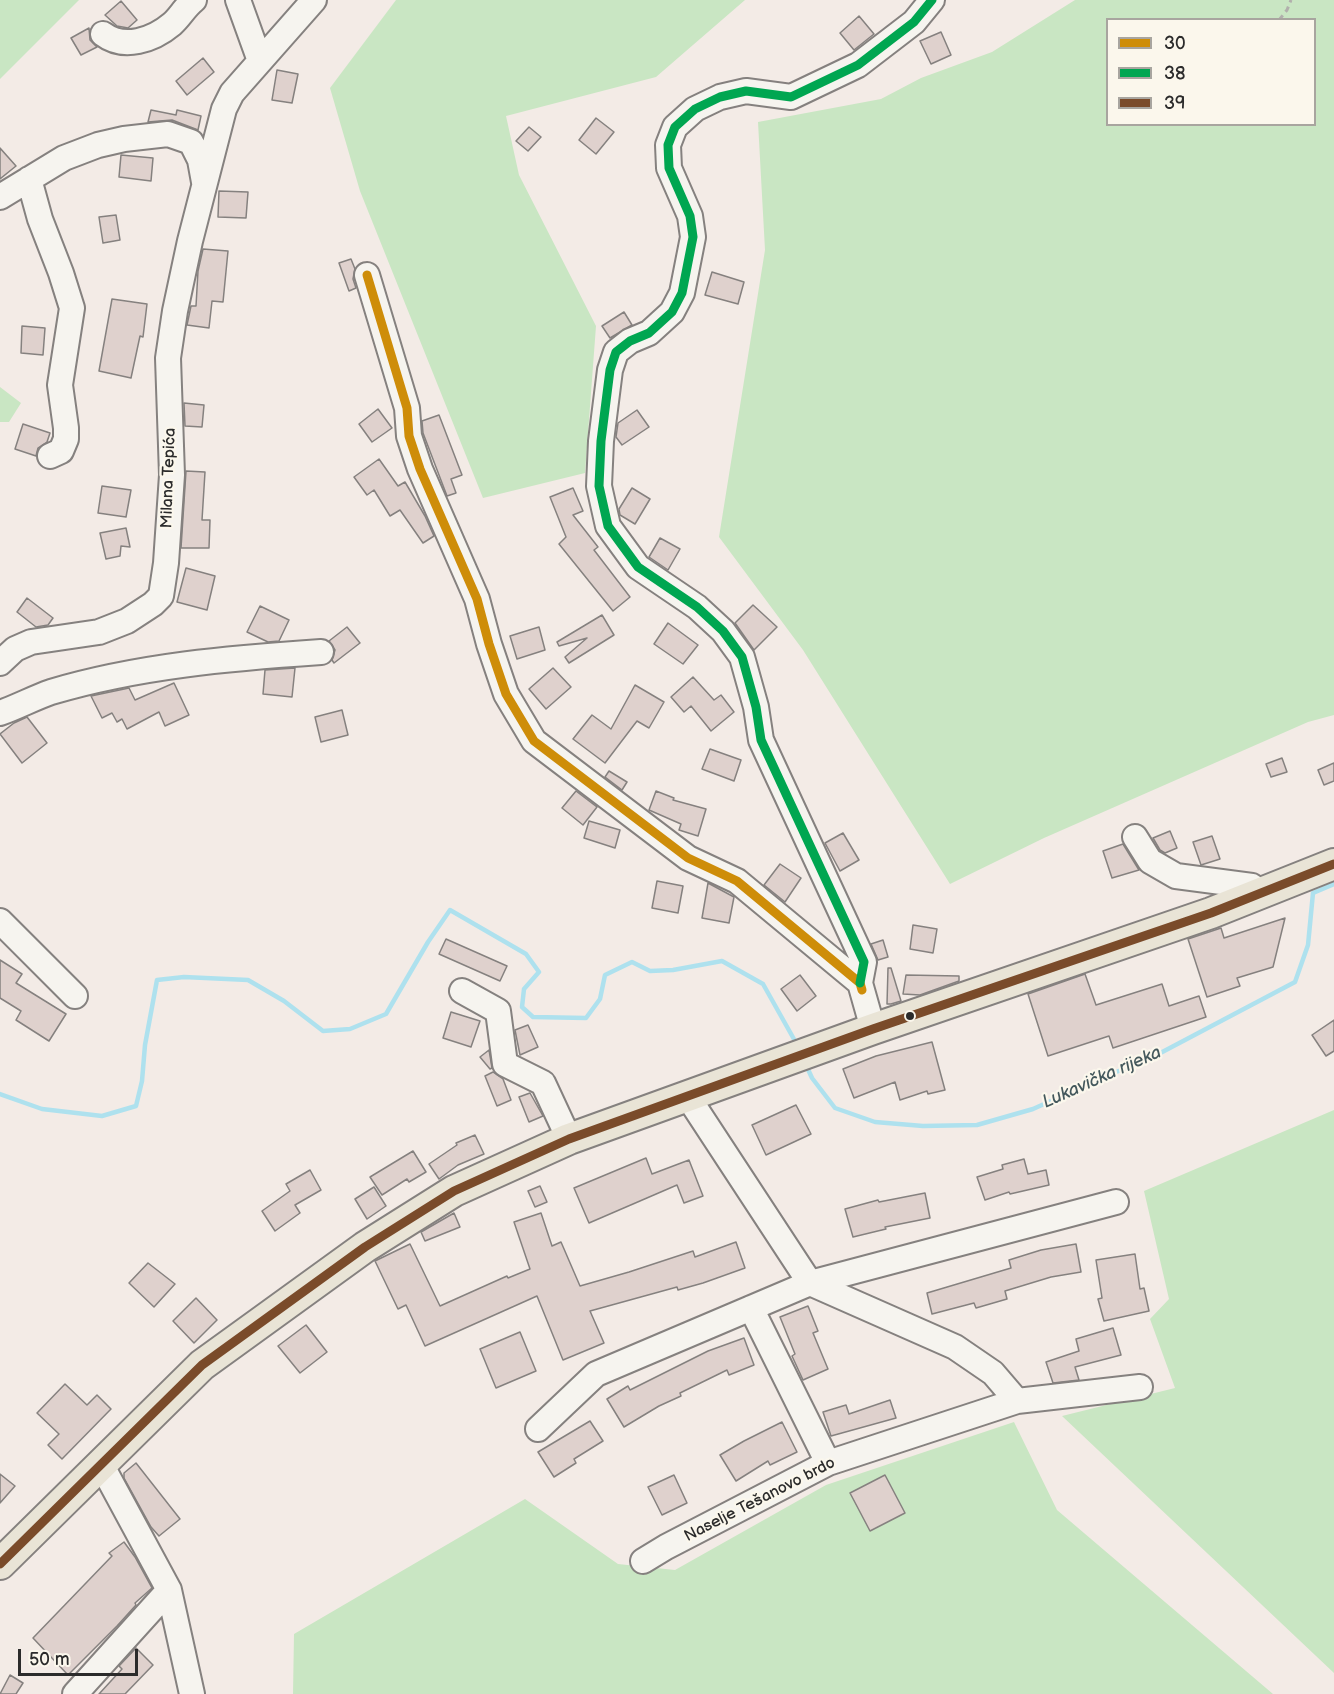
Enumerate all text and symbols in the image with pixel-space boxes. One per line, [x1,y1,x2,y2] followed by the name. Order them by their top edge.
[1106,18,1316,126] legend
[1164,33,1186,54] text: 30
[1164,63,1186,84] text: 38
[1164,93,1185,114] text: 39
[158,427,180,529] street label: Milana Tepića
[904,1010,916,1022] unlabelled marker
[1039,1042,1165,1114] water label: Lukavička rijeka
[681,1454,839,1546] street label: Naselje Tešanovo brdo
[21,1637,141,1675] scale bar
[29,1649,70,1670] text: 50 m

